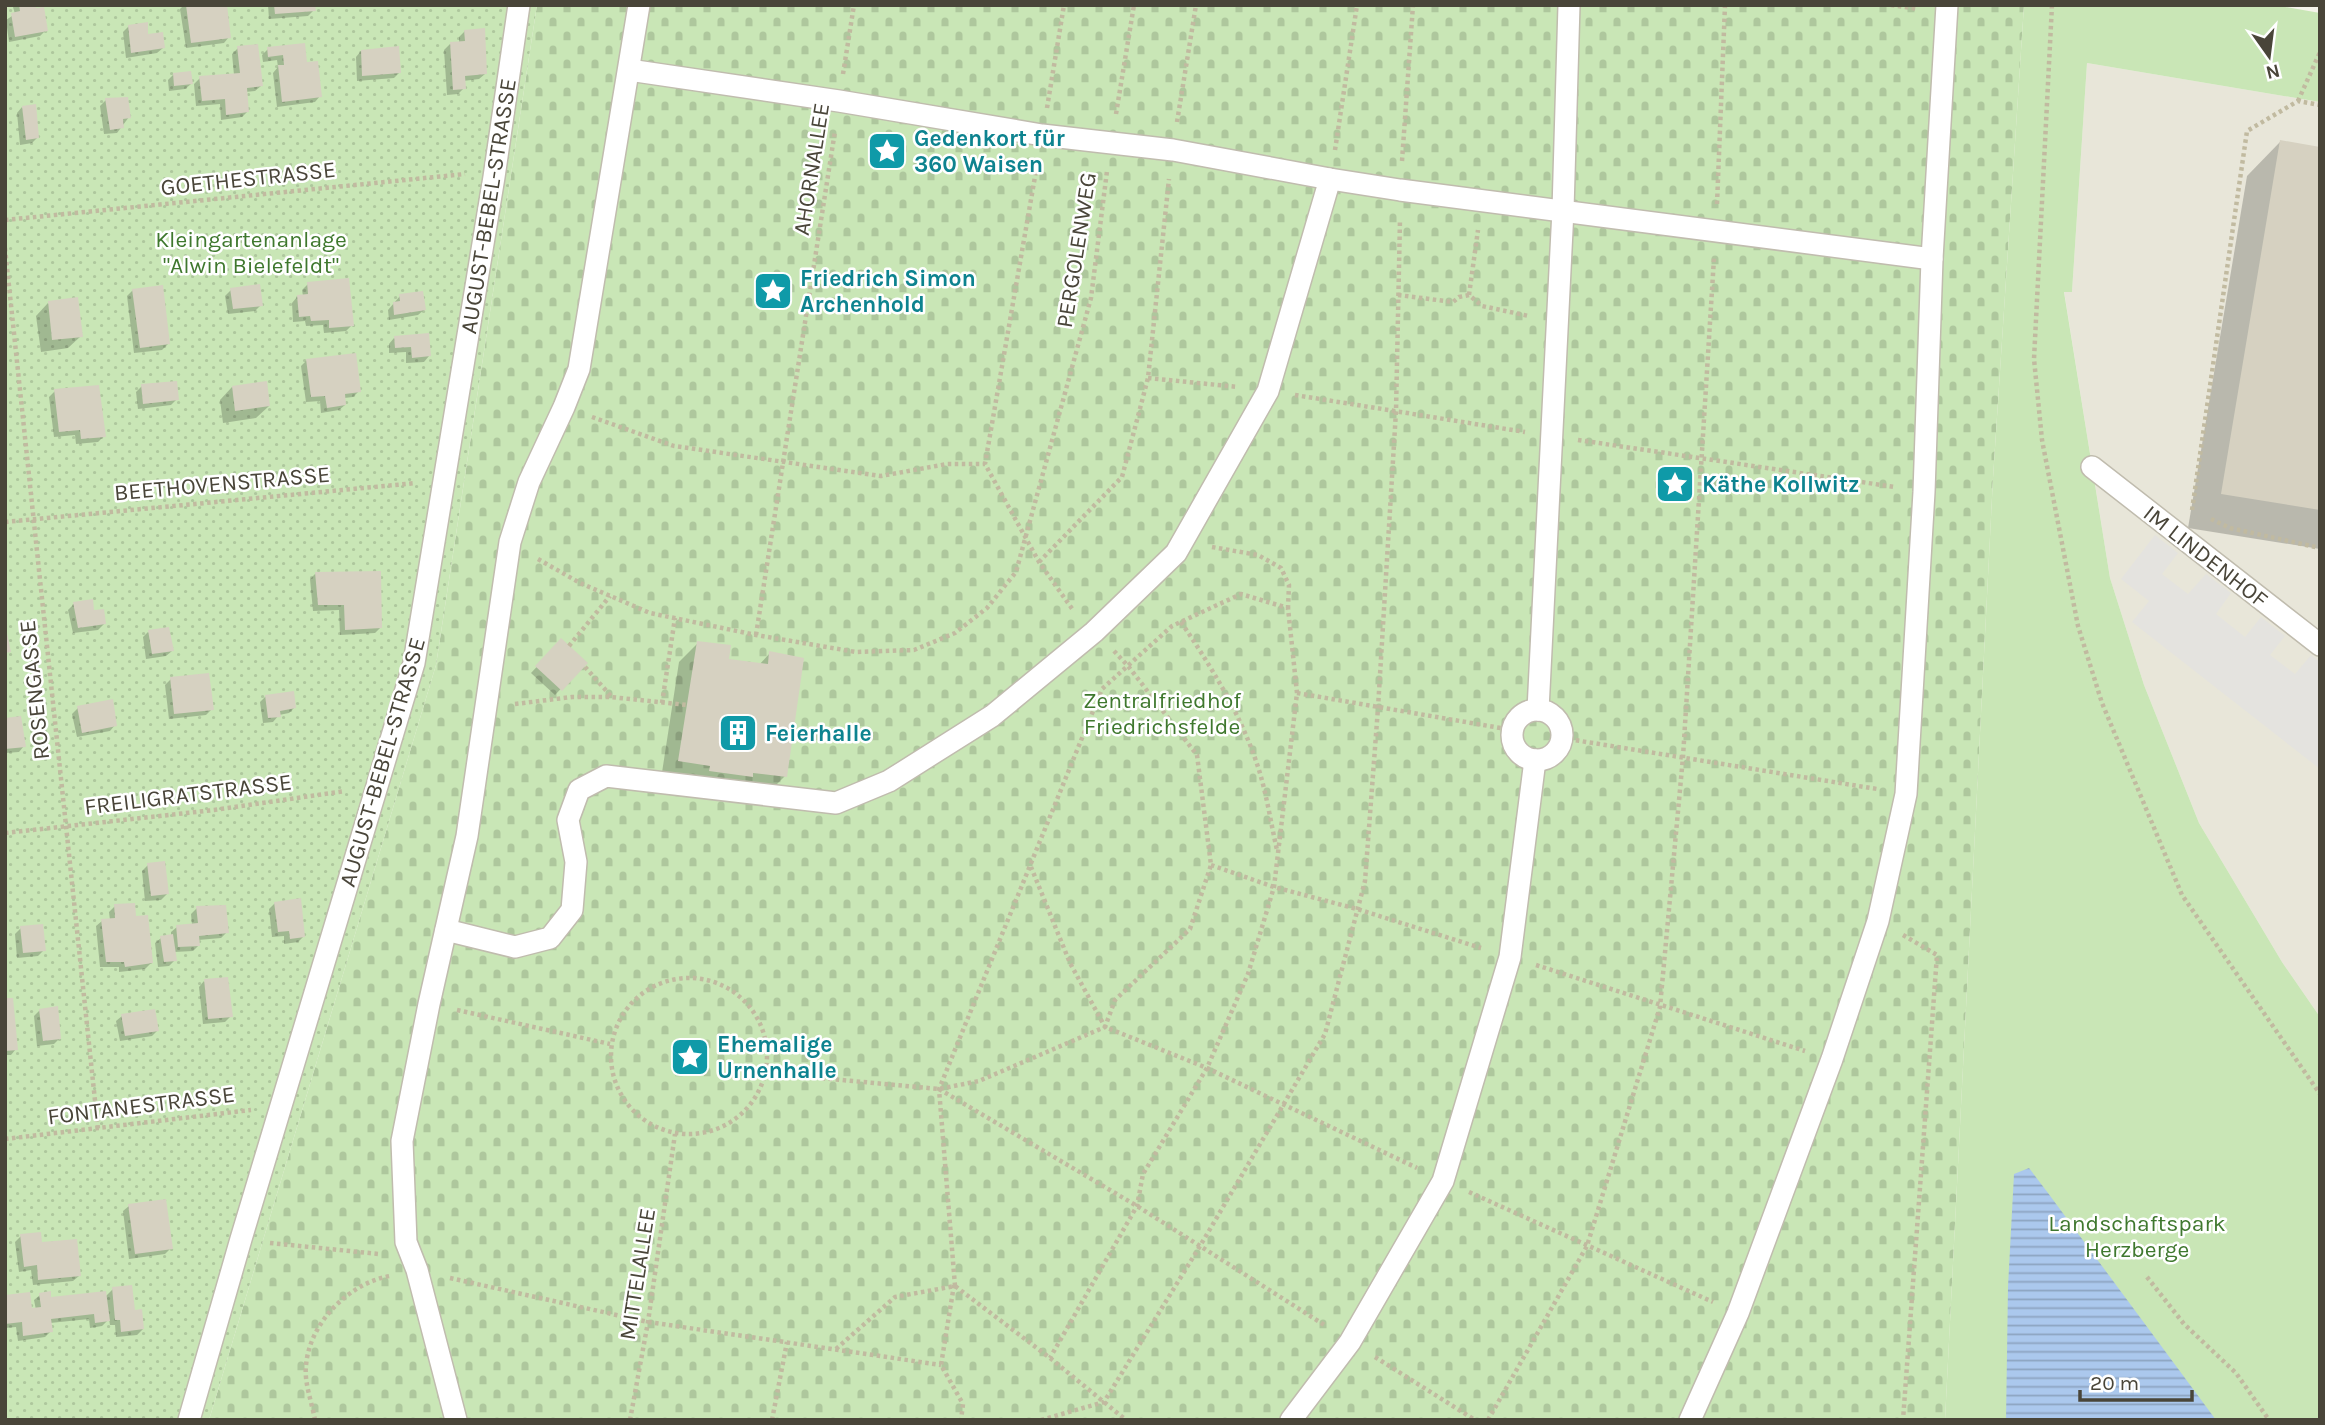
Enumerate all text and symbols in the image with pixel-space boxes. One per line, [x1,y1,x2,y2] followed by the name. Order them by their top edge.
[2234,21,2304,91] north arrow
[2264,59,2282,84] text: N
[455,76,522,336] street label: AUGUST-BEBEL-STRASSE
[788,101,835,237] street label: AHORNALLEE
[914,125,1065,178] place label: Gedenkort für 360 Waisen
[866,130,908,172] place icon: Gedenkort für 360 Waisen
[159,156,337,201] street label: GOETHESTRASSE
[1051,170,1102,330] street label: PERGOLENWEG
[155,226,347,279] park label: Kleingartenanlage "Alwin Bielefeldt"
[800,265,976,318] place label: Friedrich Simon Archenhold
[752,270,794,312] place icon: Friedrich Simon Archenhold
[113,461,331,506] street label: BEETHOVENSTRASSE
[1654,463,1696,505] place icon: Käthe Kollwitz
[1702,471,1859,498] place label: Käthe Kollwitz
[2138,499,2273,613] street label: IM LINDENHOF
[14,619,55,761] street label: ROSENGASSE
[334,634,431,890] street label: AUGUST-BEBEL-STRASSE
[1083,687,1241,740] park label: Zentralfriedhof Friedrichsfelde
[717,712,759,754] building icon: Feierhalle
[765,720,872,747] place label: Feierhalle
[83,768,293,821] street label: FREILIGRATSTRASSE
[717,1031,837,1084] place label: Ehemalige Urnenhalle
[669,1036,711,1078] place icon: Ehemalige Urnenhalle
[46,1081,236,1130] street label: FONTANESTRASSE
[614,1206,661,1342] street label: MITTELALLEE
[2048,1210,2226,1263] park label: Landschaftspark Herzberge
[2080,1358,2192,1402] scale bar
[2090,1371,2139,1395] text: 20 m

